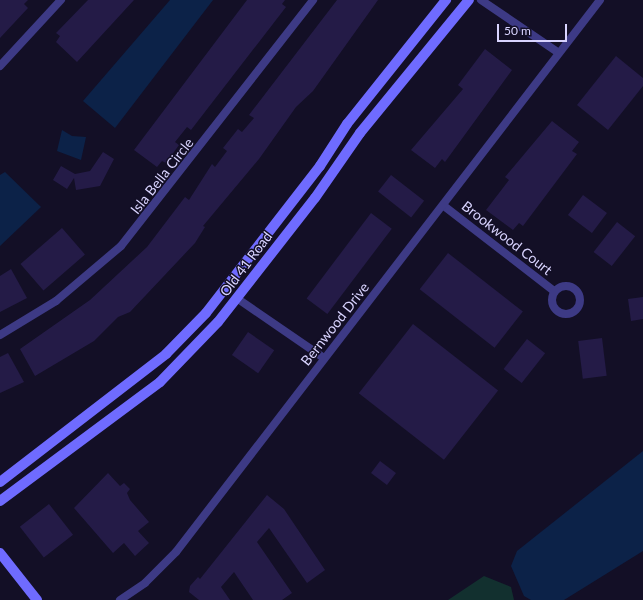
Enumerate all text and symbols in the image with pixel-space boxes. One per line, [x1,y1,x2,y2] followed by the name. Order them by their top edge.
[499,16,569,42] scale bar
[504,23,531,38] text: 50 m
[127,135,197,217] street label: Isla Bella Circle
[459,198,555,278] street label: Brookwood Court
[216,228,276,300] street label: Old 41 Road
[297,279,373,369] street label: Bernwood Drive

